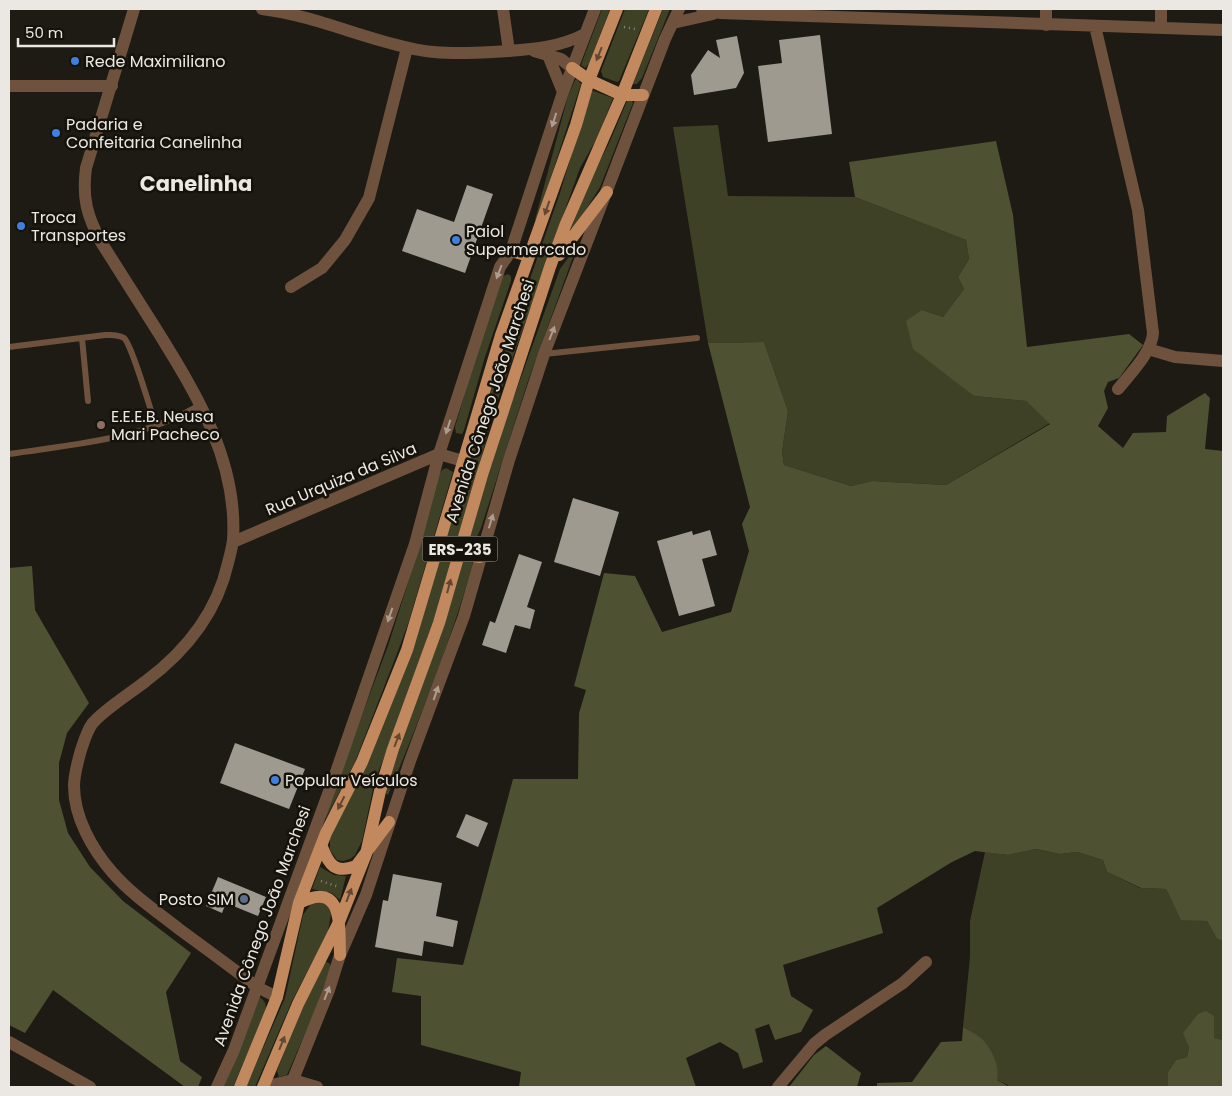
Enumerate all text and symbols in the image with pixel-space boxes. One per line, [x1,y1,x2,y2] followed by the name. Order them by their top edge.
[18,15,114,47] scale bar
[25,22,63,43] text: 50 m
[595,47,603,61] one-way arrow
[85,50,225,73] place label: Rede Maximiliano
[69,55,81,67] marker: Rede Maximiliano
[66,113,242,154] place label: Padaria e Confeitaria Canelinha
[550,113,558,128] one-way arrow
[50,127,62,139] marker: Padaria e Confeitaria Canelinha
[140,169,252,198] district label: Canelinha
[542,200,550,215] one-way arrow
[31,206,126,247] place label: Troca Transportes
[15,220,27,232] marker: Troca Transportes
[466,220,586,261] place label: Paiol Supermercado
[450,234,462,246] marker: Paiol Supermercado
[494,265,502,279] one-way arrow
[440,276,540,526] street label: Avenida Cônego João Marchesi
[548,326,556,341] one-way arrow
[111,405,220,446] place label: E.E.E.B. Neusa Mari Pacheco
[95,419,107,431] marker: E.E.E.B. Neusa Mari Pacheco
[444,419,452,434] one-way arrow
[262,437,420,521] street label: Rua Urquiza da Silva
[487,514,495,529] one-way arrow
[422,536,498,562] road number: ERS-235
[446,579,454,594] one-way arrow
[386,608,394,623] one-way arrow
[433,685,440,700] one-way arrow
[393,732,401,747] one-way arrow
[285,769,418,792] place label: Popular Veículos
[269,774,281,786] marker: Popular Veículos
[337,796,345,810] one-way arrow
[208,802,316,1050] street label: Avenida Cônego João Marchesi
[159,888,234,911] place label: Posto SIM
[346,888,354,902] one-way arrow
[238,893,250,905] marker: Posto SIM
[324,986,332,1001] one-way arrow
[279,1035,286,1050] one-way arrow

